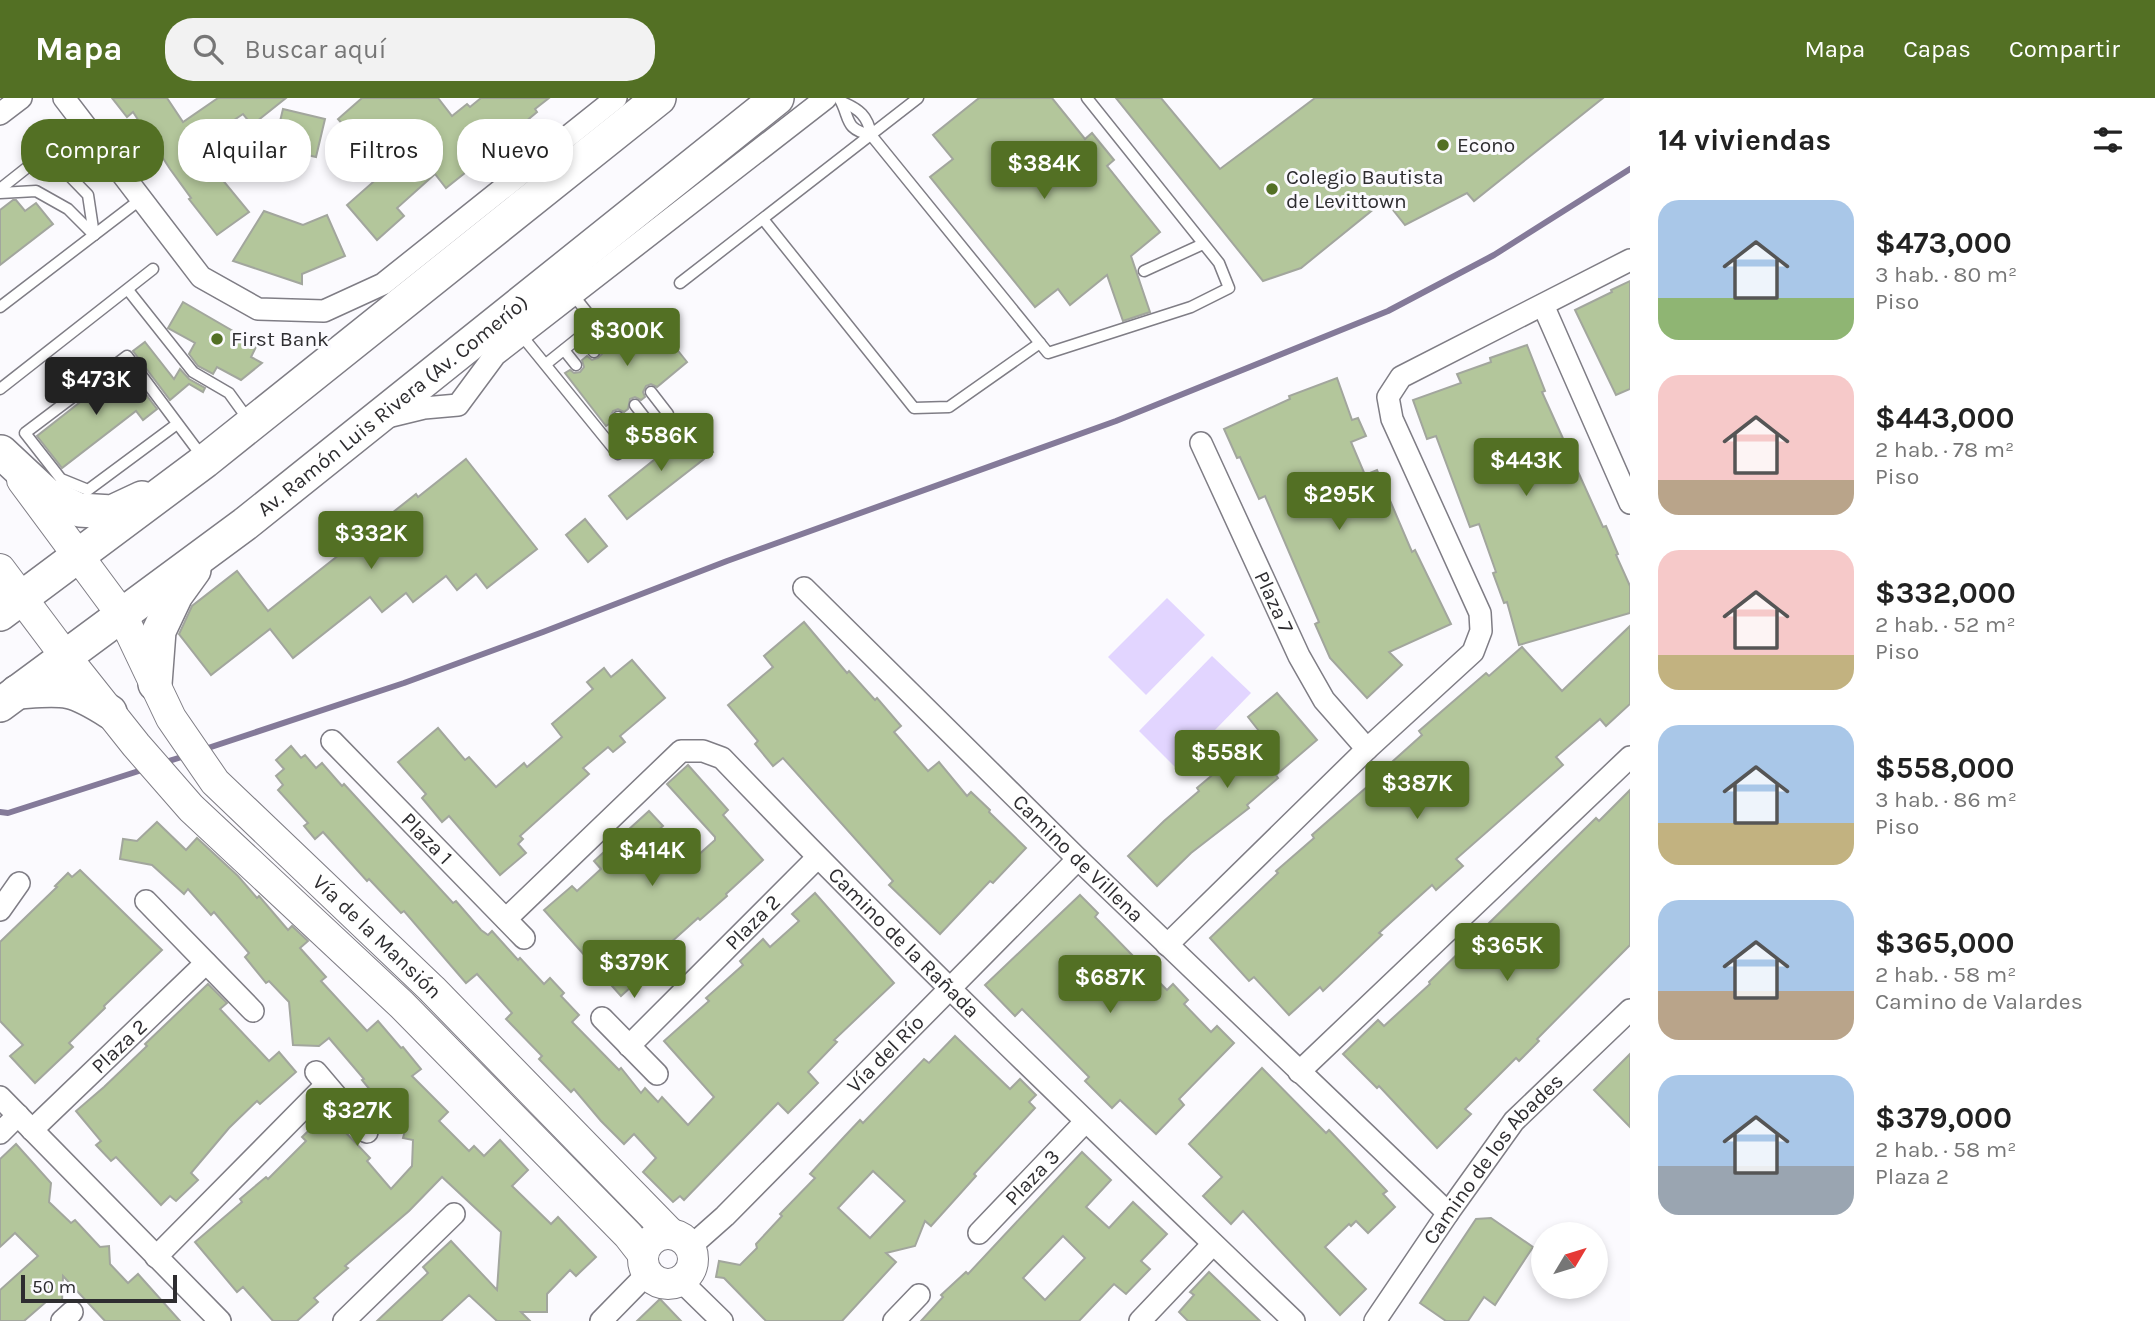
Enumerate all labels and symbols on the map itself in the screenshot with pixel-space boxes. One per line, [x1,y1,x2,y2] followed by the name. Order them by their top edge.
[1457,133,1515,157] place label: Econo
[1435,137,1451,153] marker: Econo
[995,141,1093,201] pin: $384K
[1286,165,1444,213] place label: Colegio Bautista de Levittown
[1264,181,1280,197] marker: Colegio Bautista de Levittown
[253,290,533,521] street label: Av. Ramón Luis Rivera (Av. Comerío)
[578,308,676,368] pin: $300K
[231,327,329,351] place label: First Bank
[209,331,225,347] marker: First Bank
[47,358,145,417] pin: $473K
[612,414,710,473] pin: $586K
[1477,438,1575,498] pin: $443K
[1290,472,1388,532] pin: $295K
[322,512,420,571] pin: $332K
[1250,567,1299,637] street label: Plaza 7
[1178,730,1276,790] pin: $558K
[1368,762,1466,821] pin: $387K
[1008,789,1148,927] street label: Camino de Villena
[396,808,457,869] street label: Plaza 1
[603,828,701,888] pin: $414K
[824,862,984,1023] street label: Camino de la Rañada
[308,870,447,1004] street label: Vía de la Mansión
[720,890,785,955] street label: Plaza 2
[1458,924,1556,983] pin: $365K
[585,940,683,1000] pin: $379K
[1061,956,1159,1015] pin: $687K
[842,1010,929,1097] street label: Vía del Río
[87,1014,152,1078] street label: Plaza 2
[1418,1069,1568,1249] street label: Camino de los Abades
[308,1088,406,1148] pin: $327K
[1000,1144,1064,1210] street label: Plaza 3
[1531,1222,1608,1298] north arrow
[21,1272,177,1304] scale bar

